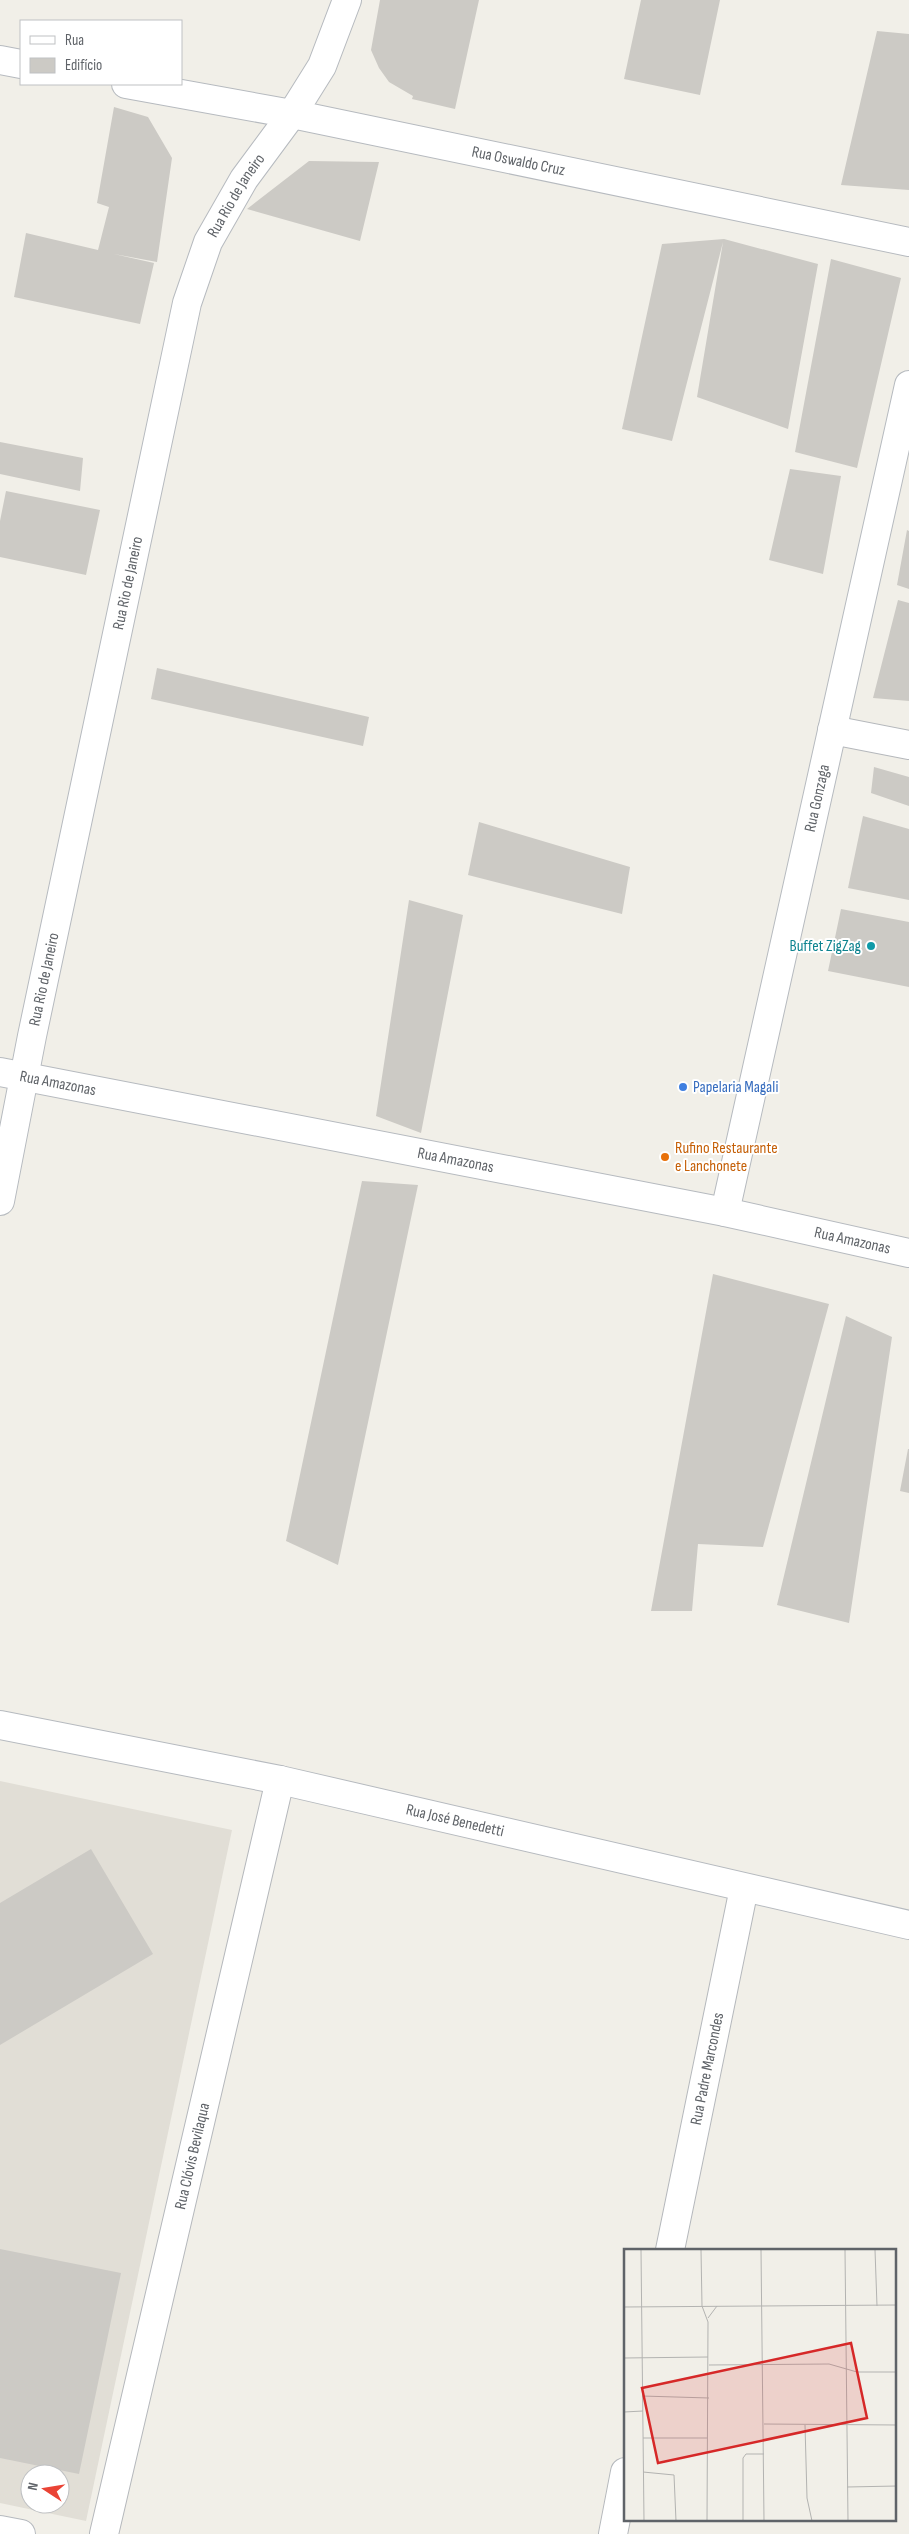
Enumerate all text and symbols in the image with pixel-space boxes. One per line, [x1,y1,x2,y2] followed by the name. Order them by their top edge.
[20,20,182,85] legend
[65,31,84,50] text: Rua
[65,56,102,75] text: Edifício
[470,142,567,180] street label: Rua Oswaldo Cruz
[203,150,269,241] street label: Rua Rio de Janeiro
[109,535,147,631] street label: Rua Rio de Janeiro
[800,763,834,834] street label: Rua Gonzaga
[25,931,63,1028] street label: Rua Rio de Janeiro
[790,937,861,956] place label: Buffet ZigZag
[865,940,877,952] marker: Buffet ZigZag
[18,1067,98,1100] street label: Rua Amazonas
[693,1078,778,1097] place label: Papelaria Magali
[677,1081,689,1093] marker: Papelaria Magali
[675,1139,778,1176] place label: Rufino Restaurante e Lanchonete
[416,1143,496,1177] street label: Rua Amazonas
[659,1151,671,1163] marker: Rufino Restaurante e Lanchonete
[813,1223,893,1258] street label: Rua Amazonas
[404,1800,506,1841] street label: Rua José Benedetti
[686,2011,728,2127] street label: Rua Padre Marcondes
[171,2101,214,2211] street label: Rua Clóvis Bevilaqua
[624,2249,896,2522] inset map
[20,2464,70,2514] north arrow
[24,2481,42,2492] text: N

